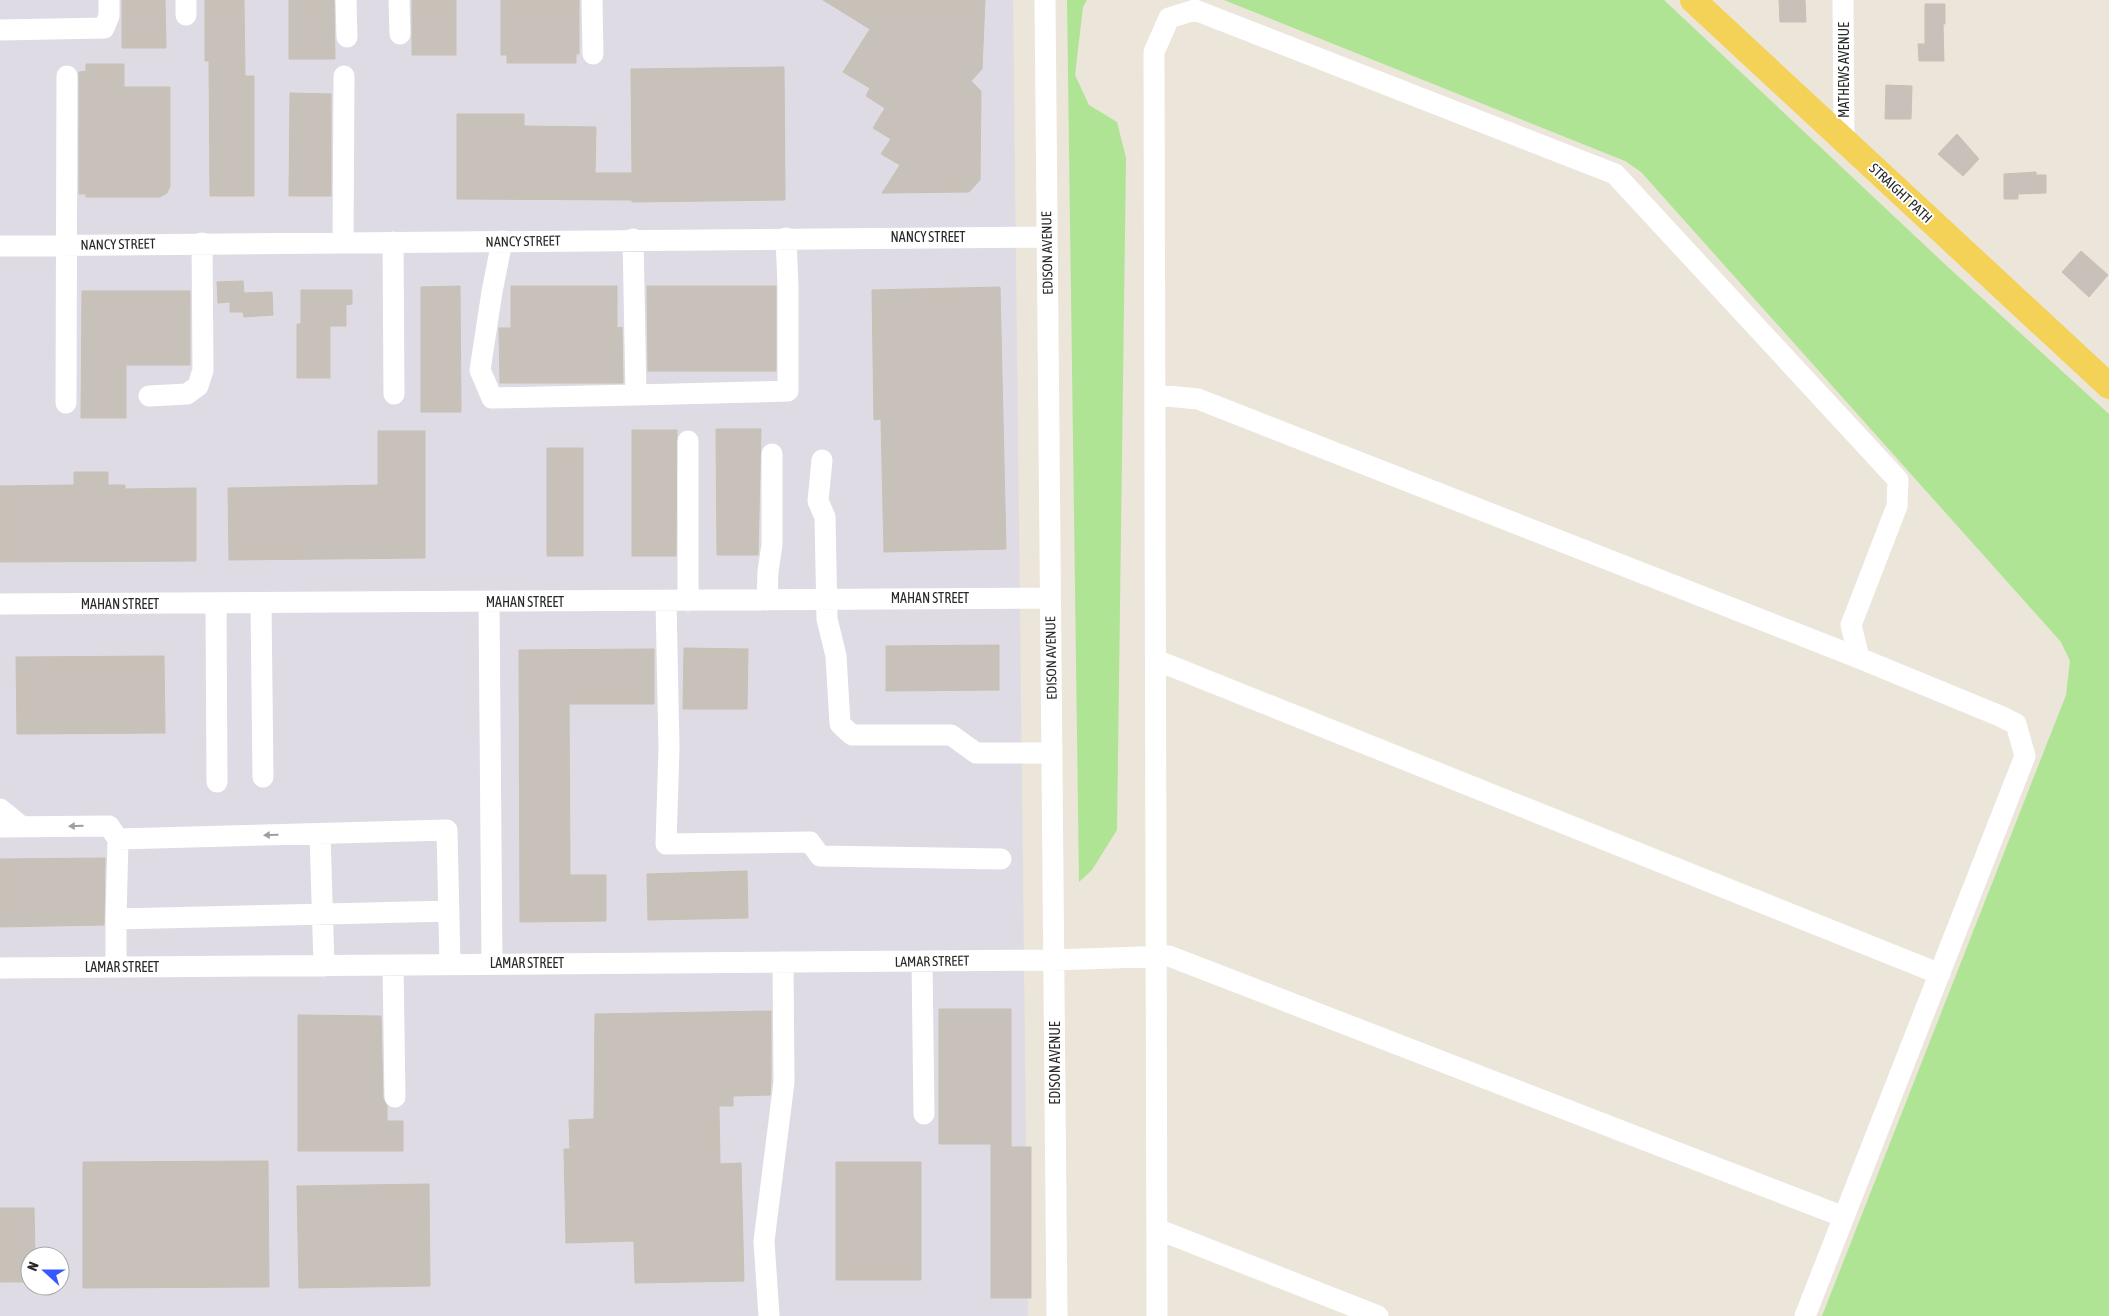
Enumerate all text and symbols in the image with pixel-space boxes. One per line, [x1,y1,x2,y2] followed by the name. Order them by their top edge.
[1836,22,1852,118] street label: MATHEWS AVENUE
[1866,160,1936,226] street label: STRAIGHT PATH
[1038,211,1056,295] street label: EDISON AVENUE
[891,229,965,245] street label: NANCY STREET
[485,232,561,250] street label: NANCY STREET
[80,235,156,253] street label: NANCY STREET
[891,590,969,606] street label: MAHAN STREET
[486,594,564,610] street label: MAHAN STREET
[81,596,159,612] street label: MAHAN STREET
[1042,616,1060,700] street label: EDISON AVENUE
[68,822,84,830] one-way arrow
[263,831,279,839] one-way arrow
[895,952,969,970] street label: LAMAR STREET
[490,955,564,971] street label: LAMAR STREET
[85,959,159,975] street label: LAMAR STREET
[1047,1021,1063,1105] street label: EDISON AVENUE
[20,1246,70,1296] north arrow
[24,1260,42,1273] text: N

